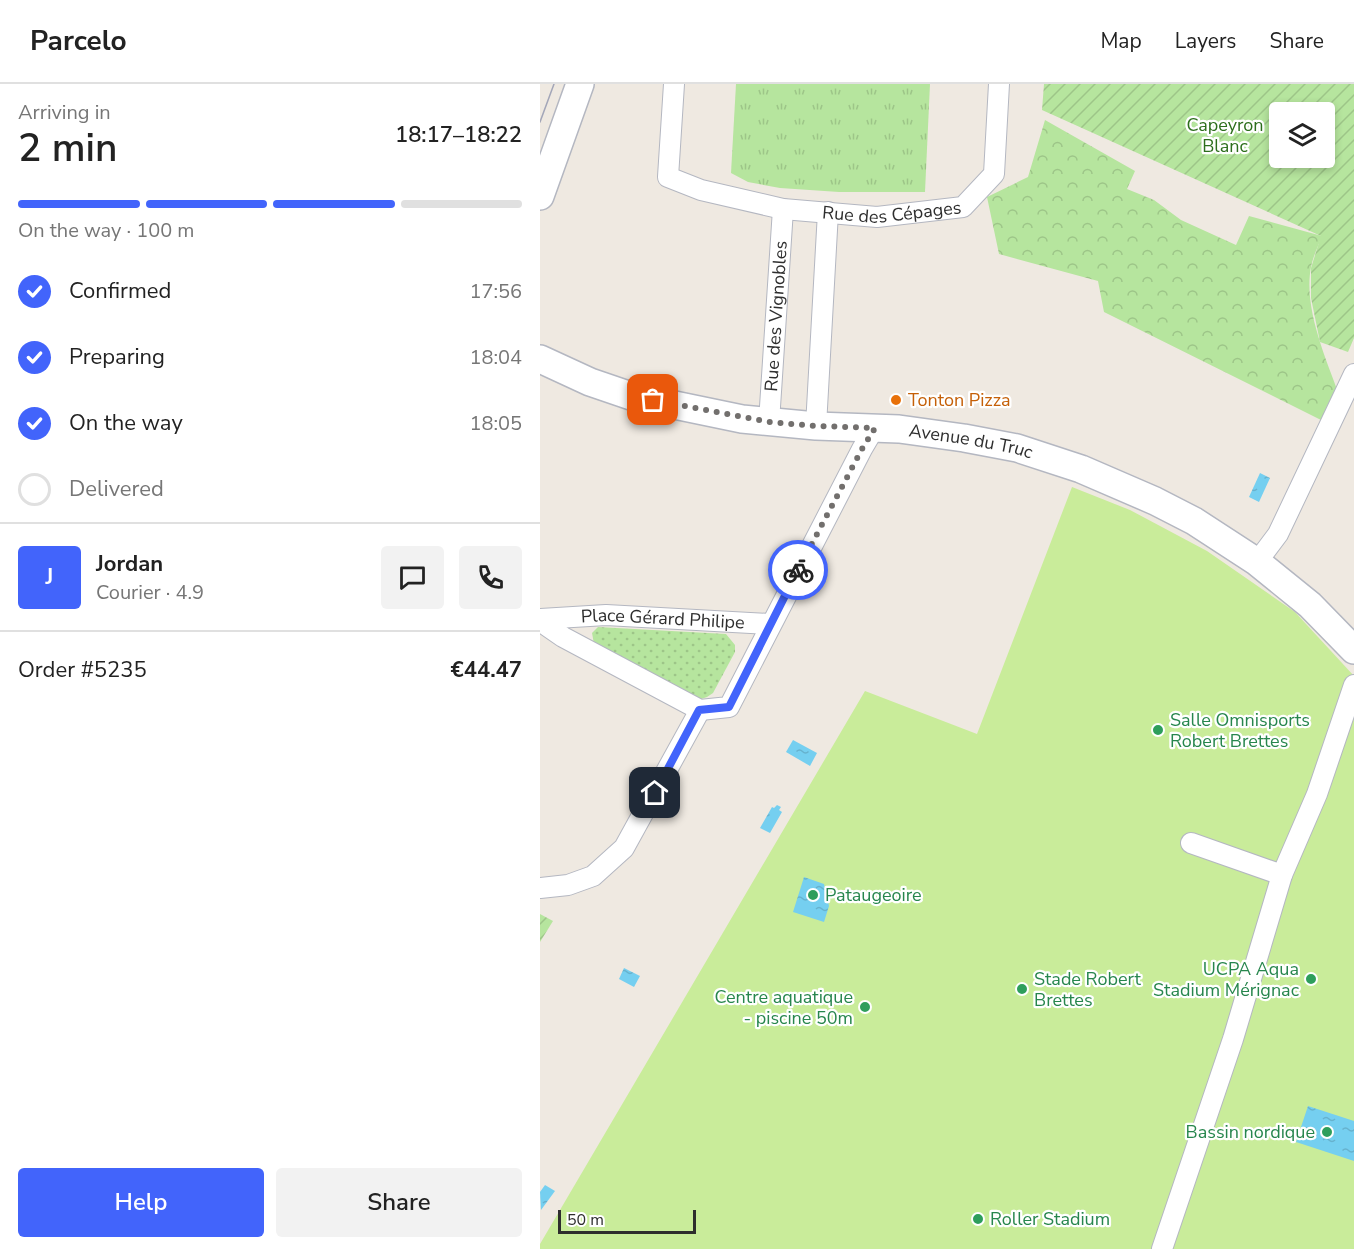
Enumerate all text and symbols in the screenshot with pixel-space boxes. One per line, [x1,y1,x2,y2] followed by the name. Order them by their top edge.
[30,22,127,60] text: Parcelo
[1100,27,1142,55] text: Map
[1175,27,1236,55] text: Layers
[1269,27,1324,55] text: Share
[18,99,111,126] text: Arriving in
[1269,102,1335,168] map controls
[1269,102,1335,168] button: layers
[1186,113,1264,158] park label: Capeyron Blanc
[395,120,522,150] text: 18:17–18:22
[18,122,117,175] text: 2 min
[821,195,962,229] street label: Rue des Cépages
[18,217,194,244] text: On the way · 100 m
[759,240,793,392] street label: Rue des Vignobles
[18,275,51,308] icon: check
[69,276,171,306] text: Confirmed
[469,278,522,305] text: 17:56
[18,341,51,374] icon: check
[69,342,165,372] text: Preparing
[469,344,522,371] text: 18:04
[627,374,678,425] pin
[636,383,669,416] icon: bag
[908,388,1010,412] place label: Tonton Pizza
[889,393,903,407] marker: Tonton Pizza
[18,407,51,440] icon: check
[69,408,183,438] text: On the way
[469,410,522,437] text: 18:05
[907,419,1036,464] street label: Avenue du Truc
[69,474,164,504] text: Delivered
[768,540,828,600] courier
[381,546,444,609] button: chat
[459,546,522,609] button: phone
[96,549,163,579] text: Jordan
[782,554,815,587] icon: bike
[46,562,53,592] text: J
[96,579,204,606] text: Courier · 4.9
[580,603,745,635] street label: Place Gérard Philipe
[18,655,147,685] text: Order #5235
[451,655,522,685] text: €44.47
[1170,708,1310,753] place label: Salle Omnisports Robert Brettes
[1151,723,1165,737] marker: Salle Omnisports Robert Brettes
[629,767,680,818] pin
[638,776,671,809] icon: home
[825,883,922,907] place label: Pataugeoire
[806,888,820,902] marker: Pataugeoire
[1153,957,1299,1002] place label: UCPA Aqua Stadium Mérignac
[1034,967,1141,1012] place label: Stade Robert Brettes
[1304,972,1318,986] marker: UCPA Aqua Stadium Mérignac
[1015,982,1029,996] marker: Stade Robert Brettes
[715,985,853,1030] place label: Centre aquatique - piscine 50m
[858,1000,872,1014] marker: Centre aquatique - piscine 50m
[1186,1120,1315,1144] place label: Bassin nordique
[1320,1125,1334,1139] marker: Bassin nordique
[18,1168,264,1237] button: Help
[276,1168,522,1237] button: Share
[558,1207,696,1234] scale bar
[990,1207,1110,1231] place label: Roller Stadium
[567,1209,604,1231] text: 50 m
[971,1212,985,1226] marker: Roller Stadium

